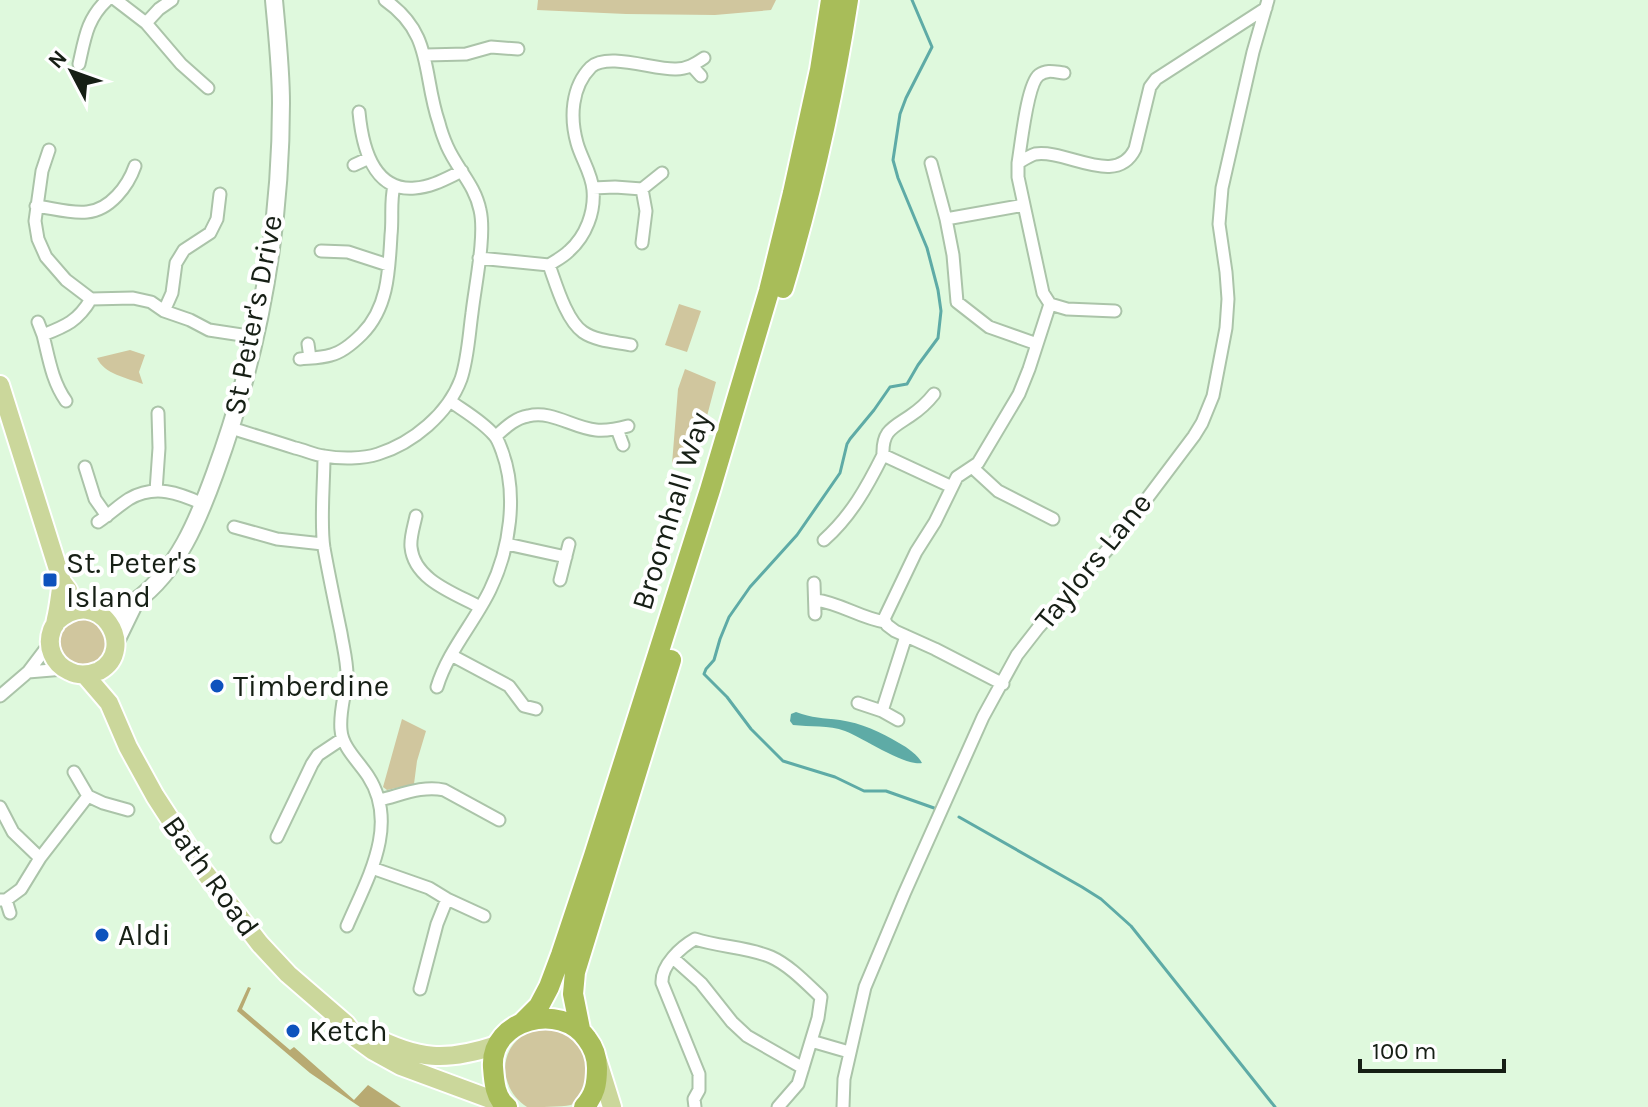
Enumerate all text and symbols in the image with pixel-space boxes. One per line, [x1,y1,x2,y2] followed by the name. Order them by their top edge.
[32,32,112,112] north arrow
[43,45,73,74] text: N
[216,212,290,418] street label: St Peter's Drive
[624,408,718,614] street label: Broomhall Way
[1027,485,1159,637] street label: Taylors Lane
[66,545,197,615] place label: St. Peter's Island
[41,571,59,589] marker: St. Peter's Island
[233,668,389,704] place label: Timberdine
[208,677,226,695] marker: Timberdine
[155,808,267,944] street label: Bath Road
[118,917,170,953] place label: Aldi
[93,926,111,944] marker: Aldi
[309,1013,388,1049] place label: Ketch
[284,1022,302,1040] marker: Ketch
[1360,1023,1504,1073] scale bar
[1372,1037,1437,1065] text: 100 m

